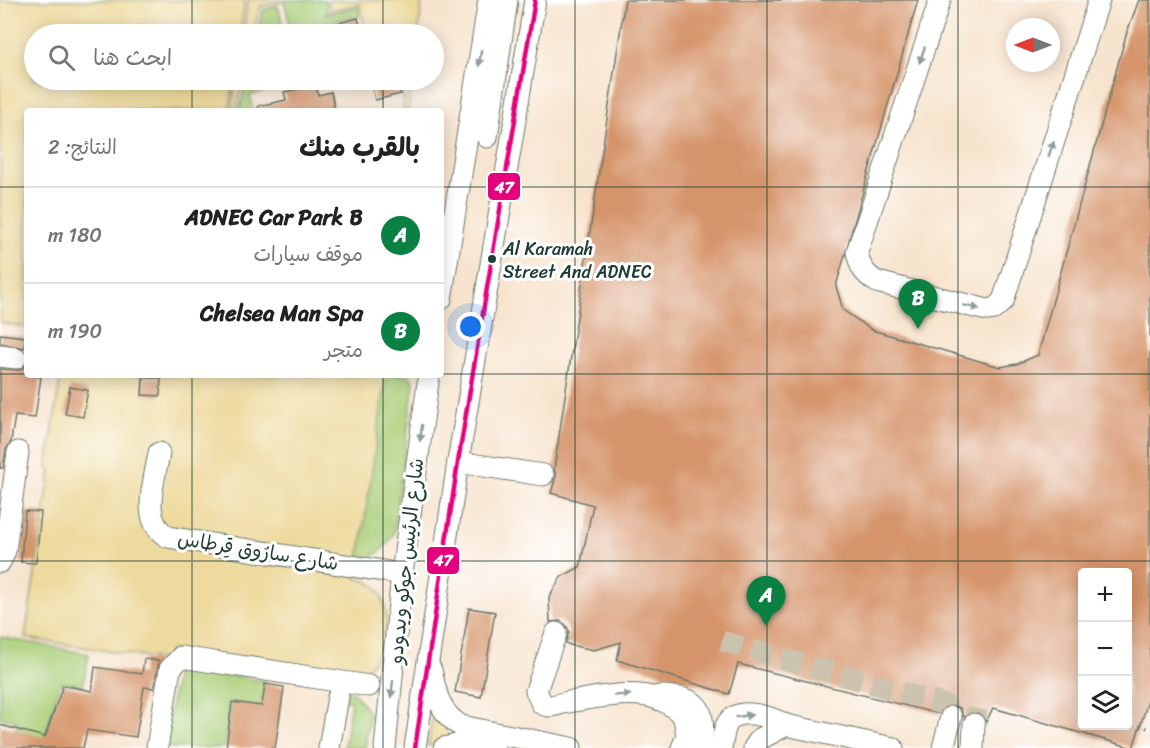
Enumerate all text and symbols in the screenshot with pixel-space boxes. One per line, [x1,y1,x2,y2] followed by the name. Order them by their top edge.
[1006,18,1060,72] north arrow
[24,24,444,90] search box
[93,38,172,77] text: ابحث هنا
[45,41,78,74] icon: search
[916,47,926,65] one-way arrow
[475,48,484,67] one-way arrow
[299,124,420,170] text: بالقرب منك
[48,130,117,165] text: النتائج: 2
[1047,140,1056,158] one-way arrow
[487,172,521,201] line badge: 47
[493,173,515,202] text: 47
[185,198,363,237] text: ADNEC Car Park B
[48,218,102,253] text: 180 m
[394,218,407,253] text: A
[502,233,652,288] place label: Al Karamah Street And ADNEC
[253,237,363,272] text: موقف سيارات
[486,253,498,265] marker: Al Karamah Street And ADNEC
[898,280,938,329] pin: B
[200,294,363,333] text: Chelsea Man Spa
[962,302,980,312] one-way arrow
[456,312,485,341] your location
[48,314,102,349] text: 190 m
[394,314,407,349] text: B
[324,333,363,368] text: متجر
[417,424,426,443] one-way arrow
[378,456,434,667] street label: شارع الرئيس جوكو ويدودو
[175,521,341,581] street label: شارع سارُوق قِرطاس
[426,546,460,575] line badge: 47
[432,546,454,575] text: 47
[1078,568,1132,730] map controls
[1078,568,1132,622] button: +
[746,576,786,626] pin: A
[1078,622,1132,676] button: −
[1078,676,1132,730] button: layers
[387,680,397,699] one-way arrow
[613,690,632,700] one-way arrow
[735,712,754,721] one-way arrow

